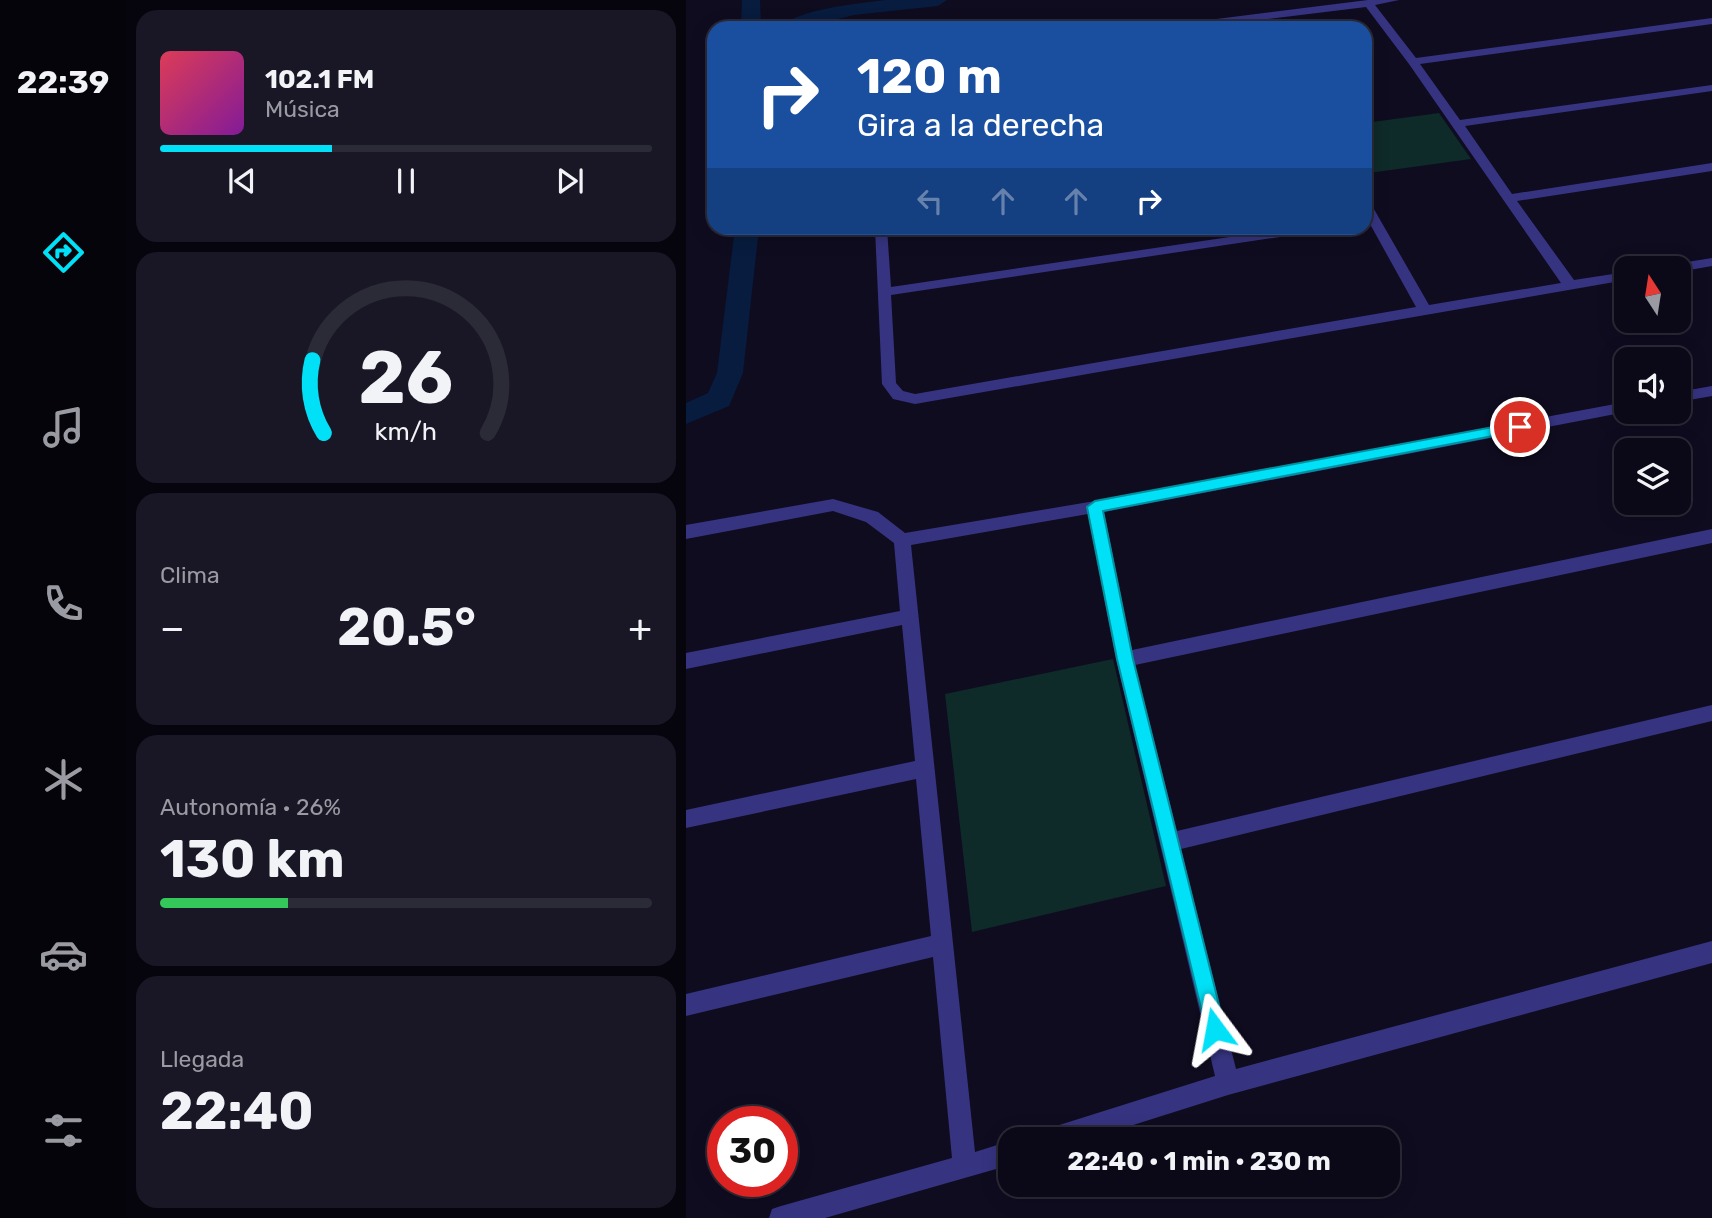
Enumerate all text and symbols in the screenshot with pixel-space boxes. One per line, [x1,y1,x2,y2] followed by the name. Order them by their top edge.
[857,47,1002,105] text: 120 m
[742,49,833,140] icon: right
[17,63,109,101] text: 22:39
[265,64,374,95] text: 102.1 FM
[265,95,340,123] text: Música
[857,106,1104,144] text: Gira a la derecha
[223,162,261,200] icon: previous
[387,162,425,200] icon: pause
[551,162,589,200] icon: next
[911,182,949,220] icon: left
[984,182,1022,220] icon: ahead
[1057,182,1095,220] icon: ahead
[1130,182,1168,220] icon: right
[39,228,88,277] icon: directions
[1614,256,1690,332] north arrow
[1614,256,1691,515] map controls
[359,336,453,422] text: 26
[1614,347,1691,424] button: sound
[1490,397,1550,457] pin
[39,403,88,452] icon: music
[1501,408,1539,446] icon: arrive
[375,417,437,446] text: km/h
[1614,438,1691,515] button: layers
[160,561,220,589] text: Clima
[39,579,88,628] icon: phone
[337,596,476,658] text: 20.5°
[160,605,185,651] text: −
[628,605,652,651] text: +
[39,755,88,804] icon: climate
[160,793,341,821] text: Autonomía · 26%
[160,828,345,890] text: 130 km
[39,930,88,979] icon: car
[1178,992,1252,1066] position arrow
[160,1045,244,1073] text: Llegada
[160,1080,314,1142] text: 22:40
[39,1106,88,1155] icon: filters
[707,1106,798,1197] speed limit sign: 30
[1067,1146,1331,1177] text: 22:40 · 1 min · 230 m

